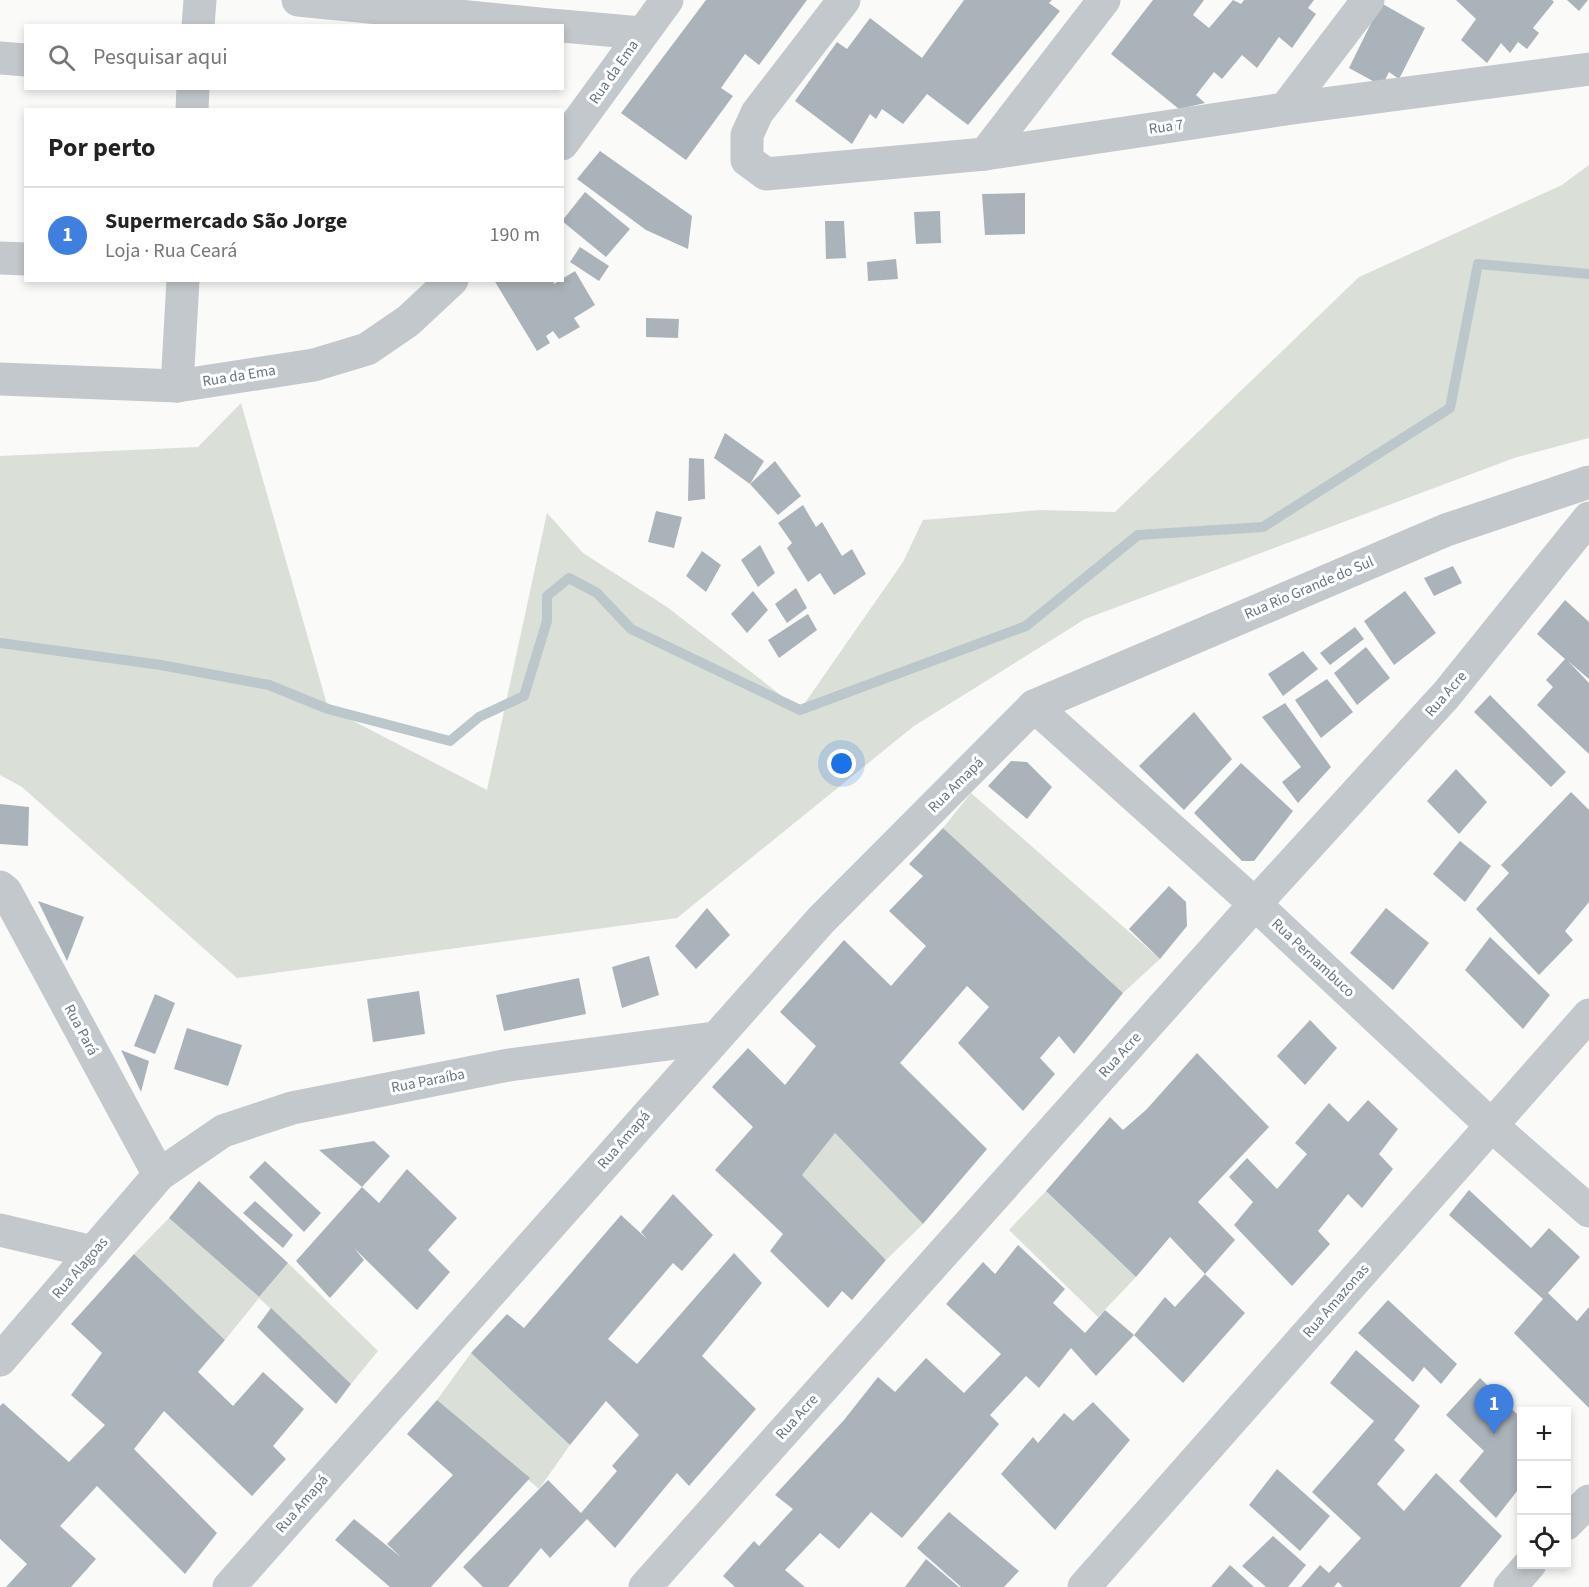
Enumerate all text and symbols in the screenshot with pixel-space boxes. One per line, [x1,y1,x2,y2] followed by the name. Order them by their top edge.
[24,24,564,90] search box
[584,36,644,108] street label: Rua da Ema
[45,41,78,74] icon: search
[93,41,228,73] text: Pesquisar aqui
[1147,114,1185,140] street label: Rua 7
[48,129,156,166] text: Por perto
[105,205,347,237] text: Supermercado São Jorge
[62,221,73,249] text: 1
[490,221,540,249] text: 190 m
[105,237,237,265] text: Loja · Rua Ceará
[201,360,277,392] street label: Rua da Ema
[1241,551,1377,625] street label: Rua Rio Grande do Sul
[1420,666,1472,722] street label: Rua Acre
[827,749,856,778] your location
[923,752,989,818] street label: Rua Amapá
[1267,914,1359,1002] street label: Rua Pernambuco
[59,1001,103,1059] street label: Rua Pará
[1094,1028,1146,1082] street label: Rua Acre
[389,1064,467,1098] street label: Rua Paraíba
[593,1106,655,1174] street label: Rua Amapá
[47,1232,113,1304] street label: Rua Alagoas
[1298,1259,1374,1343] street label: Rua Amazonas
[1474,1384,1514,1434] pin: 1
[771,1390,823,1444] street label: Rua Acre
[1517,1407,1571,1569] map controls
[1517,1407,1571,1461] button: +
[1517,1461,1571,1515] button: −
[271,1470,333,1538] street label: Rua Amapá
[1517,1515,1571,1569] button: locate

